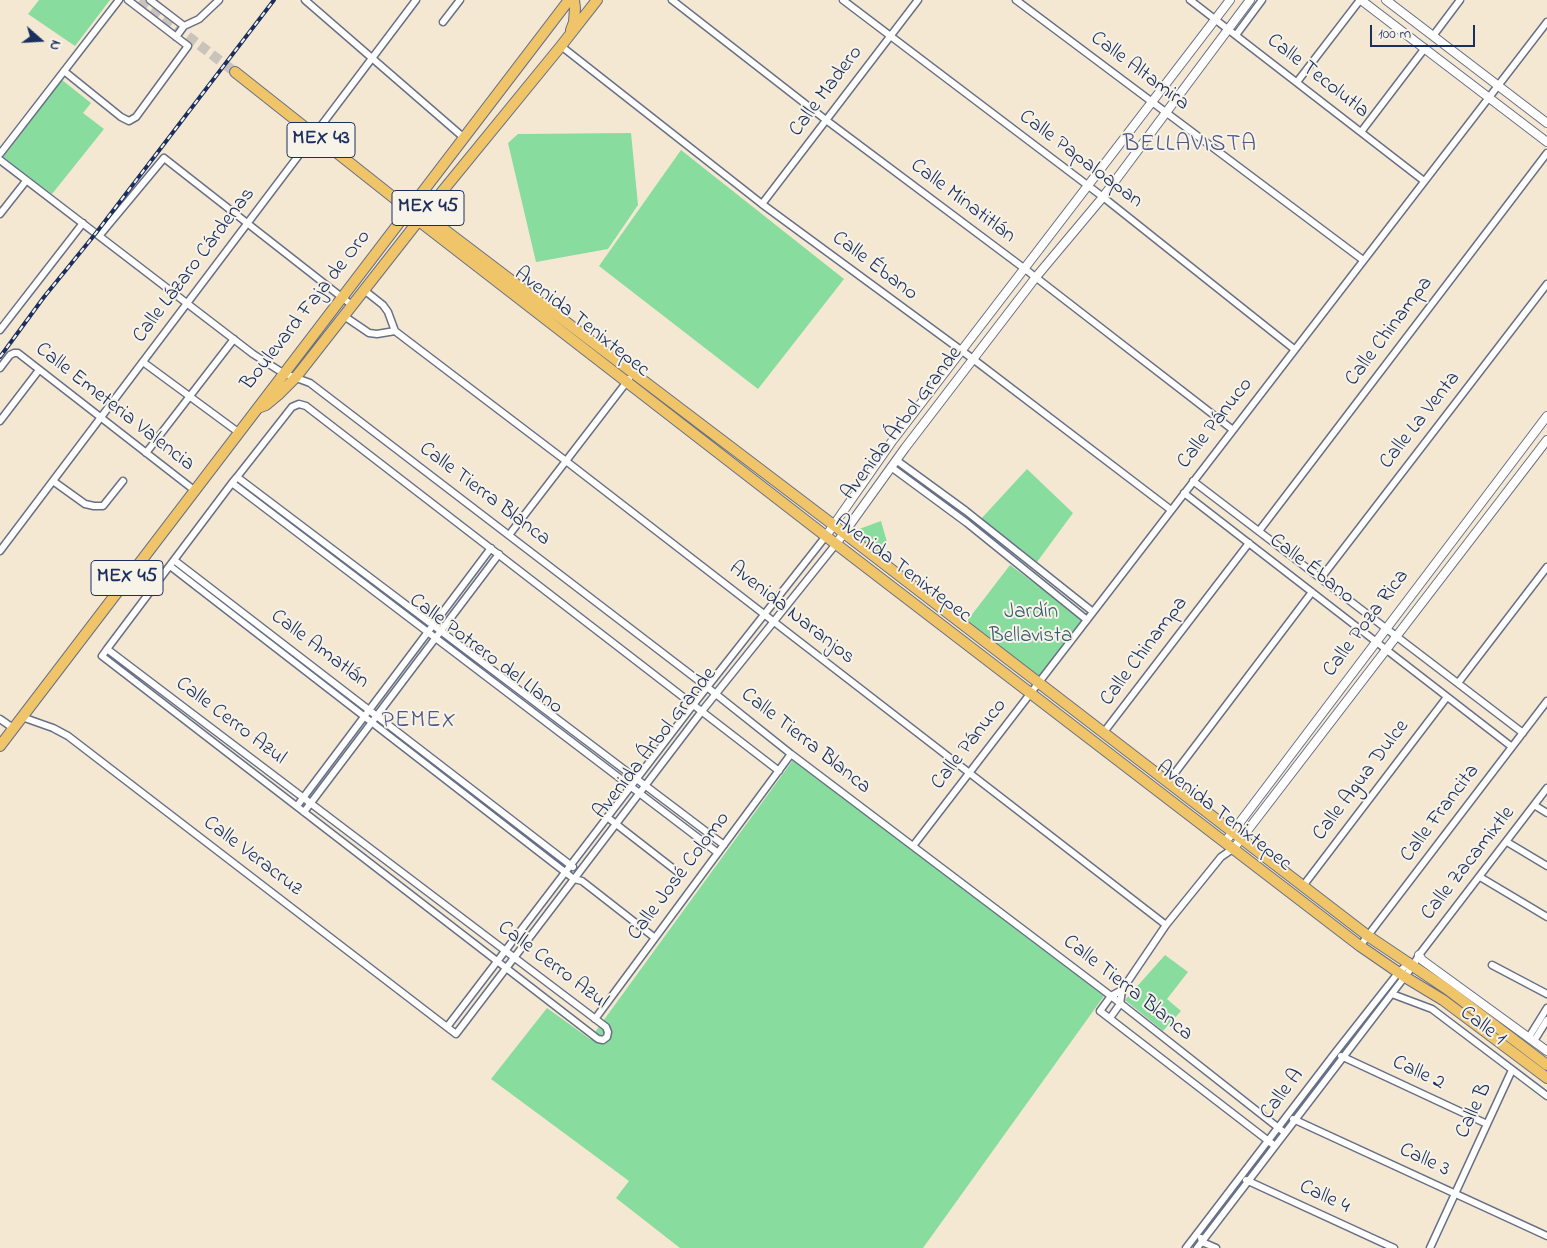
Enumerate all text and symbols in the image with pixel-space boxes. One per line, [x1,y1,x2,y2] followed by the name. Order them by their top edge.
[15,15,65,65] north arrow
[1372,15,1477,47] scale bar
[1378,23,1411,45] text: 100 m
[1085,27,1193,117] street label: Calle Altamira
[1261,29,1373,125] street label: Calle Tecolutla
[43,37,66,53] text: N
[785,42,869,142] street label: Calle Madero
[1013,105,1147,215] street label: Calle Papaloapan
[287,122,355,158] road number: MEX 43
[1122,132,1258,160] district label: BELLAVISTA
[904,154,1020,250] street label: Calle Minatitlán
[128,183,262,349] street label: Calle Lázaro Cárdenas
[392,190,464,226] road number: MEX 45
[237,226,377,396] street label: Boulevard Faja de Oro
[826,227,922,307] street label: Calle Ébano
[508,262,654,384] street label: Avenida Tenixtepec
[1341,272,1439,392] street label: Calle Chinampa
[29,338,199,478] street label: Calle Emeteria Valencia
[837,342,969,506] street label: Avenida Árbol Grande
[1375,367,1467,475] street label: Calle La Venta
[1173,373,1259,475] street label: Calle Pánuco
[413,437,555,553] street label: Calle Tierra Blanca
[828,510,976,630] street label: Avenida Tenixtepec
[1263,529,1359,611] street label: Calle Ébano
[723,557,859,671] street label: Avenida Naranjos
[91,560,163,596] road number: MEX 45
[1318,565,1416,683] street label: Calle Poza Rica
[403,589,567,721] street label: Calle Potrero del Llano
[1096,592,1194,712] street label: Calle Chinampa
[990,601,1072,651] park label: Jardín Bellavista
[265,605,373,695] street label: Calle Amatlán
[589,663,723,825] street label: Avenida Árbol Grande
[170,672,290,772] street label: Calle Cerro Azul
[735,683,875,801] street label: Calle Tierra Blanca
[927,694,1013,796] street label: Calle Pánuco
[381,708,457,736] district label: PEMEX
[1308,715,1416,847] street label: Calle Agua Dulce
[1150,756,1296,878] street label: Avenida Tenixtepec
[1396,760,1486,868] street label: Calle Francita
[1417,802,1521,926] street label: Calle Zacamixtle
[623,808,737,946] street label: Calle José Colomo
[197,811,307,903] street label: Calle Veracruz
[492,916,612,1016] street label: Calle Cerro Azul
[1057,930,1197,1048] street label: Calle Tierra Blanca
[1454,1002,1510,1052] street label: Calle 1
[1388,1051,1448,1097] street label: Calle 2
[1256,1064,1310,1126] street label: Calle A
[1451,1079,1499,1143] street label: Calle B
[1395,1138,1453,1184] street label: Calle 3
[1295,1175,1353,1221] street label: Calle 4

